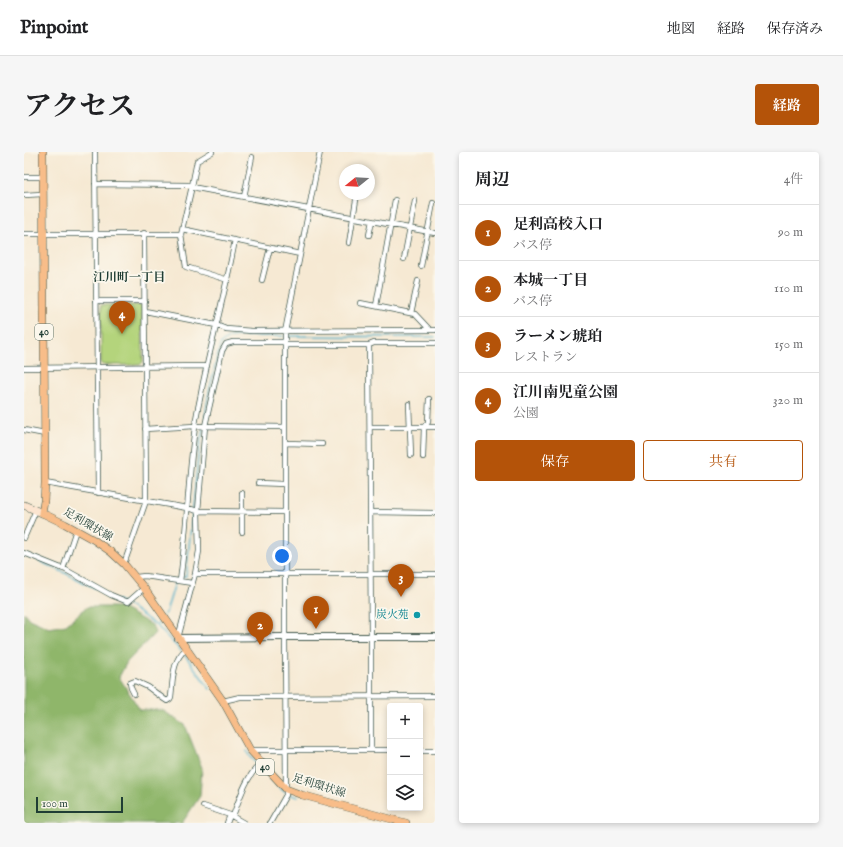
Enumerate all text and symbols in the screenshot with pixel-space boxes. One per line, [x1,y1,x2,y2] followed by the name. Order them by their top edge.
[20,16,88,40] text: Pinpoint
[667,20,695,38] text: 地図
[717,20,745,38] text: 経路
[767,20,823,38] text: 保存済み
[755,84,819,125] button: 経路
[24,90,135,125] text: アクセス
[339,164,375,200] north arrow
[475,170,509,191] text: 周辺
[784,171,803,188] text: 4件
[513,215,603,234] text: 足利高校入口
[486,224,490,241] text: 1
[778,224,803,241] text: 90 m
[513,237,552,254] text: バス停
[93,270,165,285] district label: 江川町一丁目
[513,271,588,290] text: 本城一丁目
[485,280,491,297] text: 2
[774,280,803,297] text: 110 m
[513,293,552,310] text: バス停
[109,301,135,334] pin: 4
[35,324,53,340] road number: 40
[513,327,602,346] text: ラーメン琥珀
[486,336,490,353] text: 3
[774,336,803,353] text: 150 m
[513,349,578,366] text: レストラン
[513,383,618,402] text: 江川南児童公園
[485,392,491,409] text: 4
[773,392,803,409] text: 320 m
[513,405,539,422] text: 公園
[475,440,635,481] button: 保存
[643,440,803,481] button: 共有
[61,505,115,545] street label: 足利環状線
[272,546,292,566] your location
[388,564,414,597] pin: 3
[303,596,329,629] pin: 1
[376,608,409,622] place label: 炭火苑
[412,610,422,620] marker: 炭火苑
[247,612,273,645] pin: 2
[387,703,423,811] map controls
[387,703,423,739] button: +
[387,739,423,775] button: −
[256,759,274,775] road number: 40
[291,771,347,801] street label: 足利環状線
[387,775,423,811] button: layers
[36,795,123,814] scale bar
[42,797,68,811] text: 100 m

